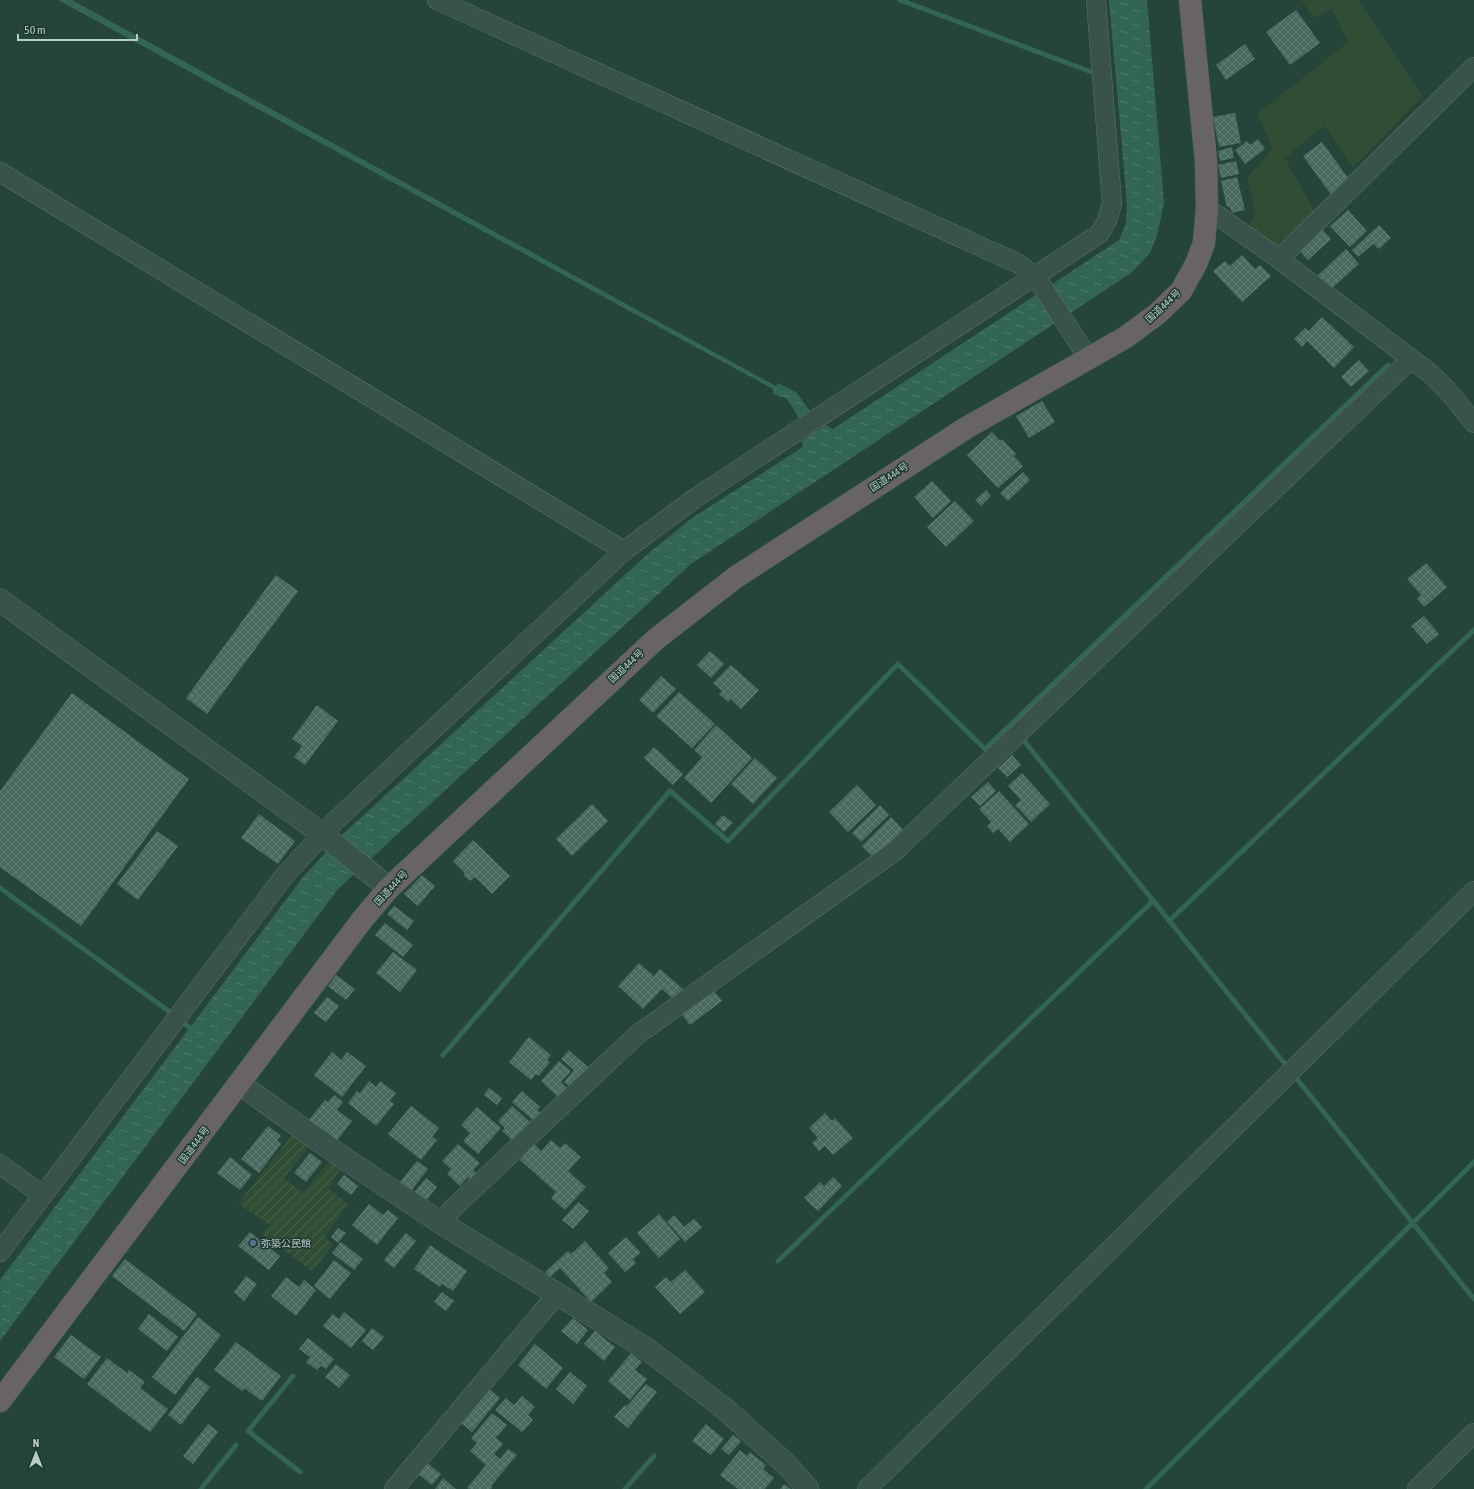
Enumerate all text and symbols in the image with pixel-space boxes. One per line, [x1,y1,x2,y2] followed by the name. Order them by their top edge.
[18,16,137,42] scale bar
[24,23,46,37] text: 50 m
[1143,287,1183,325] street label: 国道444号
[868,460,910,494] street label: 国道444号
[606,647,646,685] street label: 国道444号
[372,868,410,908] street label: 国道444号
[176,1124,212,1166] street label: 国道444号
[248,1238,258,1248] marker: 弥築公民館
[261,1238,311,1249] place label: 弥築公民館
[16,1433,56,1473] north arrow
[33,1437,39,1449] text: N

